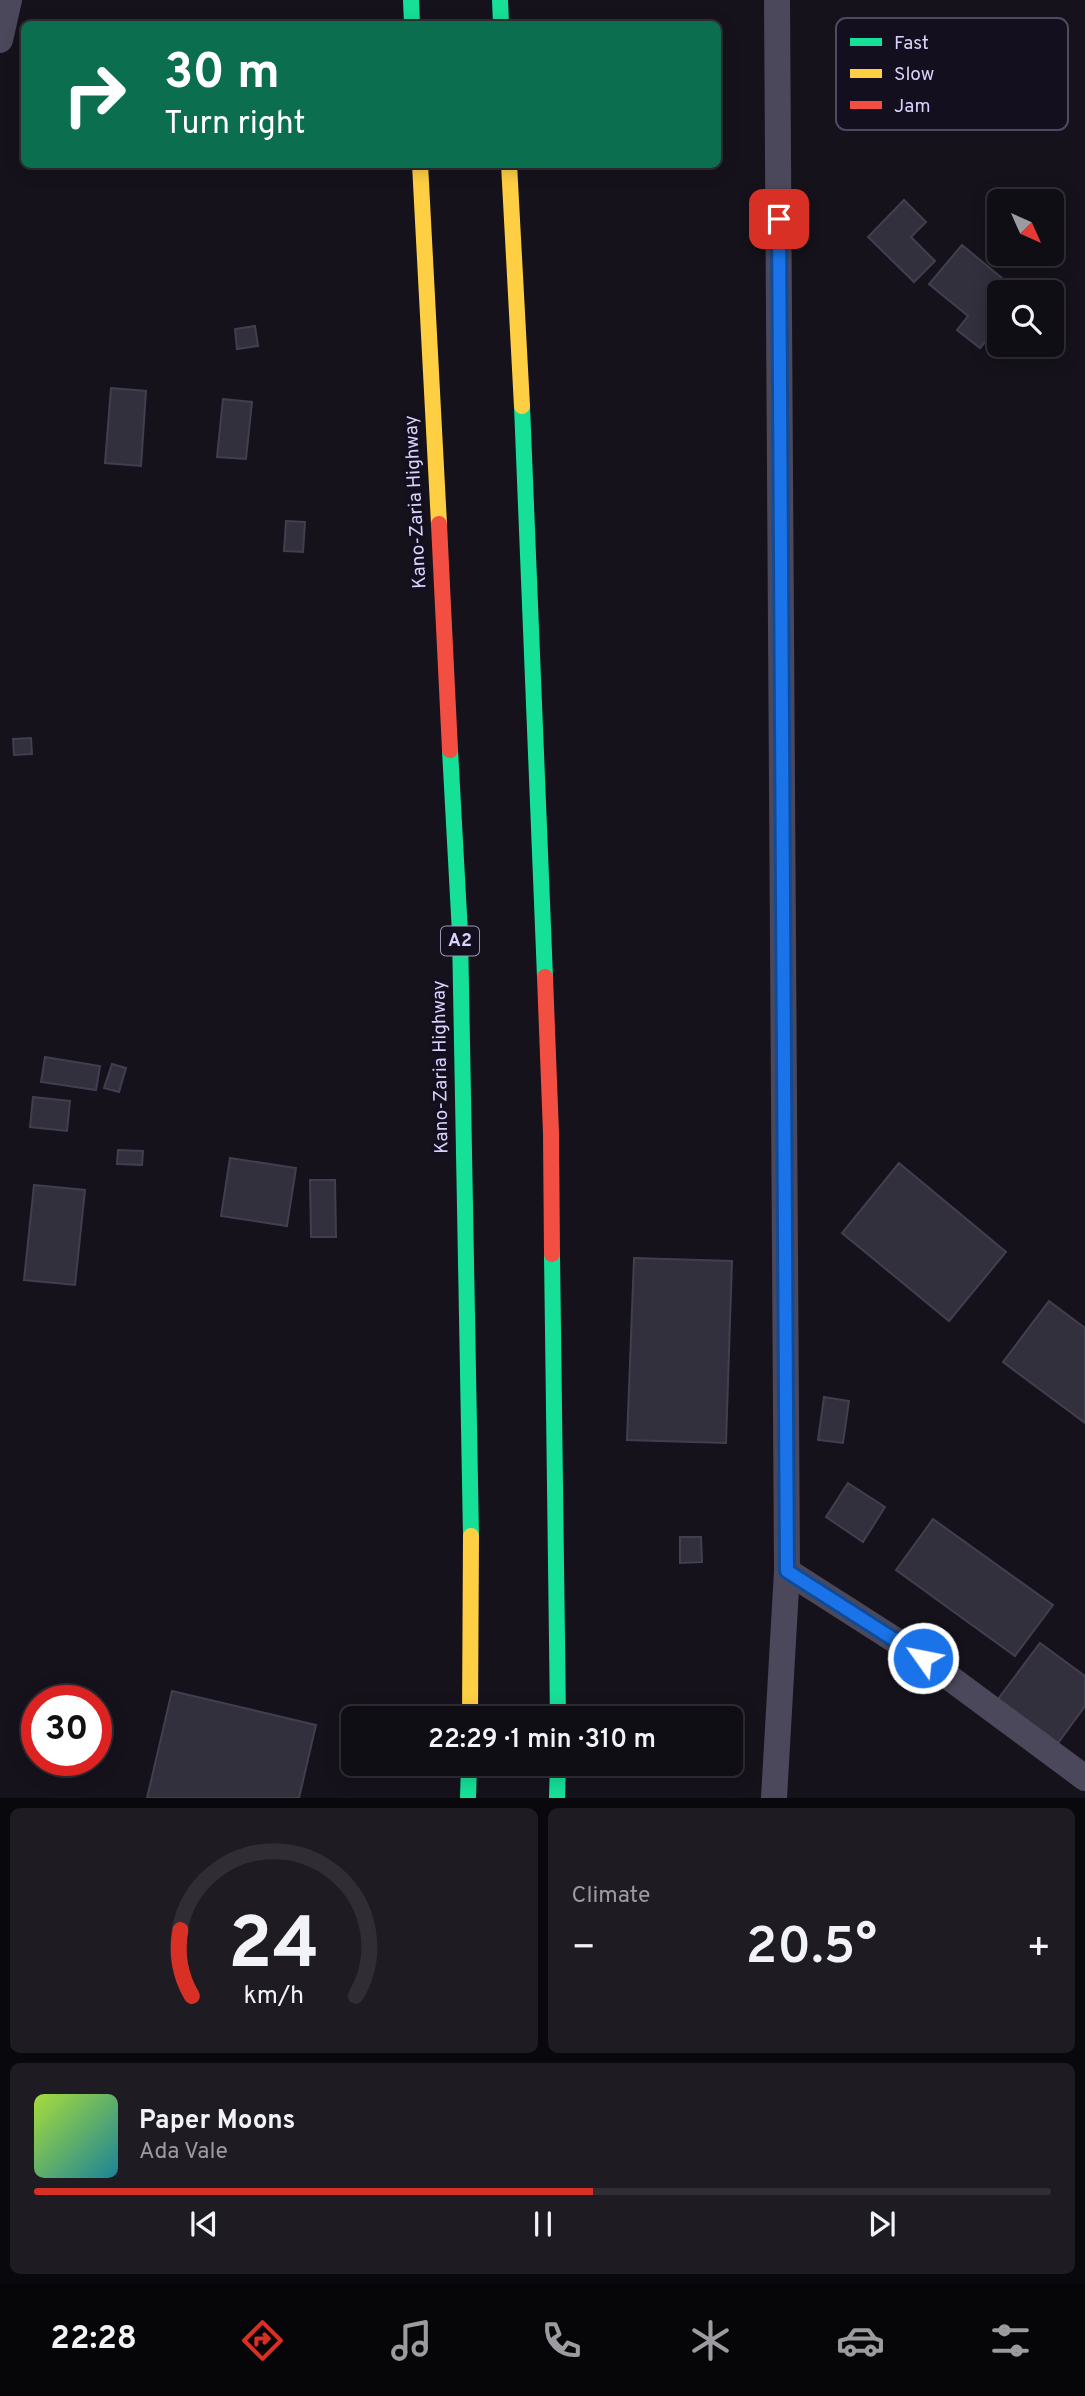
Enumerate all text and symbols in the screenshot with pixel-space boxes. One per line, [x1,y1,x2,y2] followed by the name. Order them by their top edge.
[836,18,1068,130] legend
[894,32,929,56] text: Fast
[164,44,280,106] text: 30 m
[49,49,140,140] icon: right
[894,63,934,87] text: Slow
[894,95,931,119] text: Jam
[164,105,306,145] text: Turn right
[749,189,809,249] pin
[987,189,1064,266] north arrow
[987,189,1064,357] map controls
[760,200,798,238] icon: arrive
[987,280,1064,357] button: search
[399,415,433,589] street label: Kano-Zaria Highway
[441,926,479,956] road number: A2
[427,980,455,1154] street label: Kano-Zaria Highway
[886,1621,960,1695] position arrow
[21,1685,112,1776] speed limit sign: 30
[428,1724,656,1757] text: 22:29 · 1 min · 310 m
[572,1882,650,1911] text: Climate
[228,1903,319,1995] text: 24
[745,1916,877,1982] text: 20.5°
[572,1925,596,1974] text: −
[1026,1925,1051,1974] text: +
[243,1981,304,2013] text: km/h
[139,2105,295,2138] text: Paper Moons
[139,2138,228,2167] text: Ada Vale
[185,2205,223,2243] icon: previous
[524,2205,562,2243] icon: pause
[863,2205,901,2243] icon: next
[238,2316,287,2365] icon: directions
[387,2316,436,2365] icon: music
[537,2316,586,2365] icon: phone
[686,2316,735,2365] icon: climate
[836,2316,885,2365] icon: car
[986,2316,1035,2365] icon: filters
[50,2320,137,2360] text: 22:28

